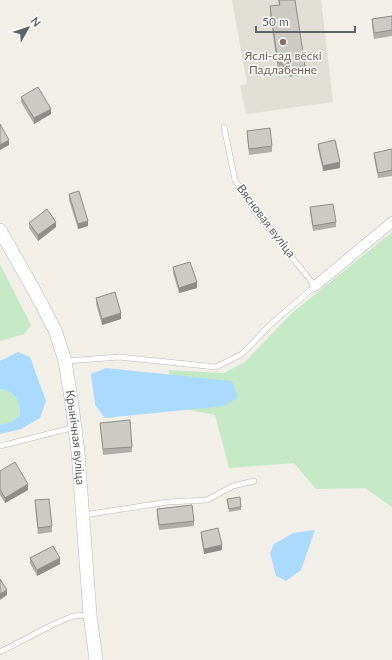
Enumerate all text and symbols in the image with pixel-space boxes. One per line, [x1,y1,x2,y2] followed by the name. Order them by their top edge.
[8,8,48,48] north arrow
[256,8,355,34] scale bar
[28,14,44,29] text: N
[262,14,289,29] text: 50 m
[278,37,288,47] marker: Яслі-сад вёскі Падлабенне
[243,48,322,77] place label: Яслі-сад вёскі Падлабенне
[234,181,299,260] street label: Вясновая вуліца
[63,389,88,486] street label: Крынічная вуліца

